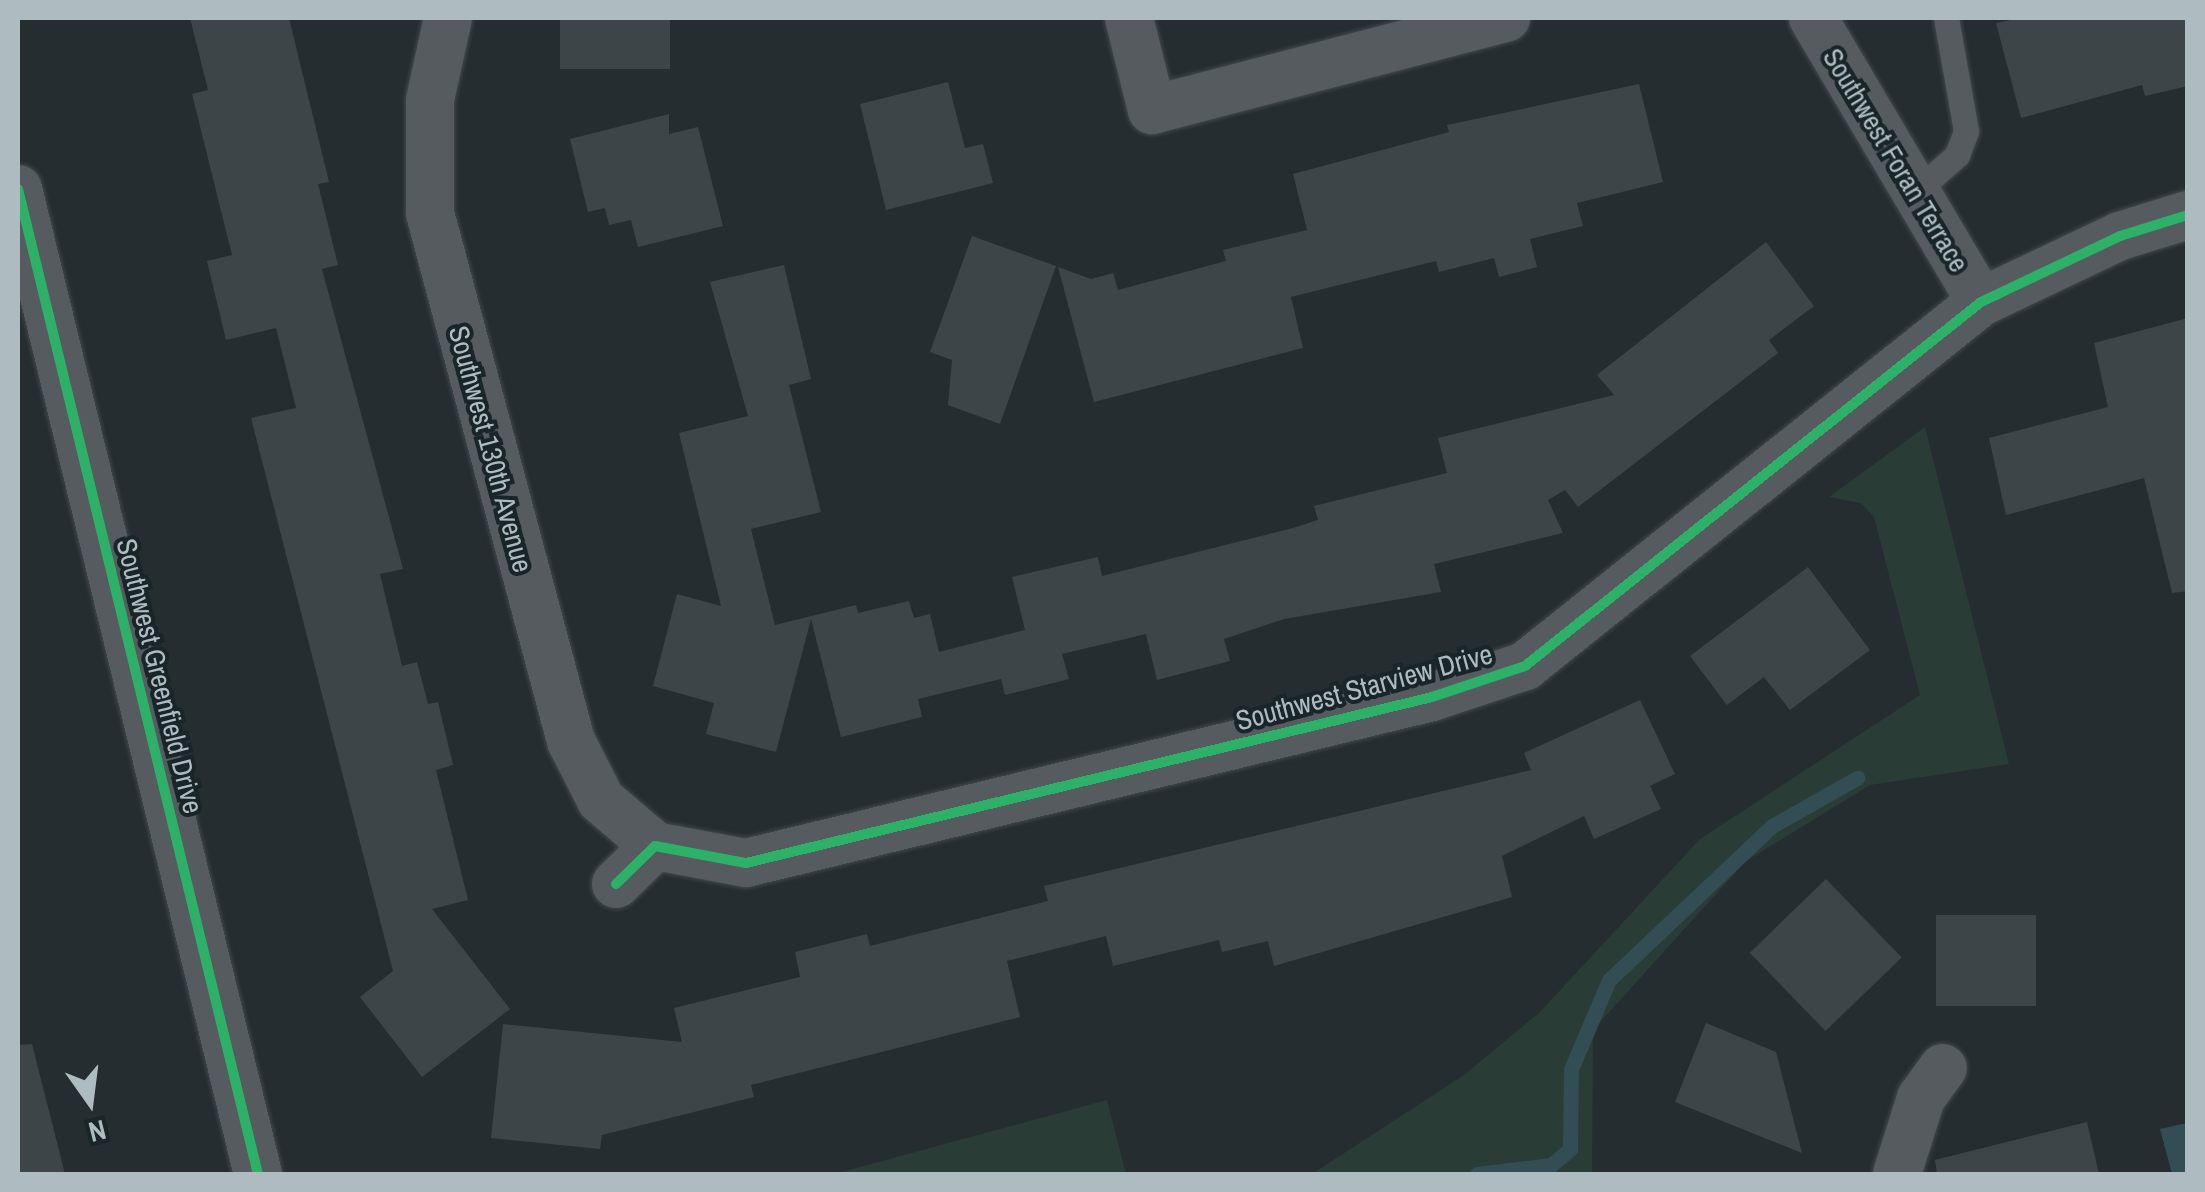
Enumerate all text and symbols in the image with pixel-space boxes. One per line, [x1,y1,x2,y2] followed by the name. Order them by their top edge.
[1816,42,1976,278] street label: Southwest Foran Terrace
[442,322,540,576] street label: Southwest 130th Avenue
[110,535,210,817] street label: Southwest Greenfield Drive
[1232,637,1496,737] street label: Southwest Starview Drive
[40,1052,140,1152] north arrow
[85,1111,110,1152] text: N

